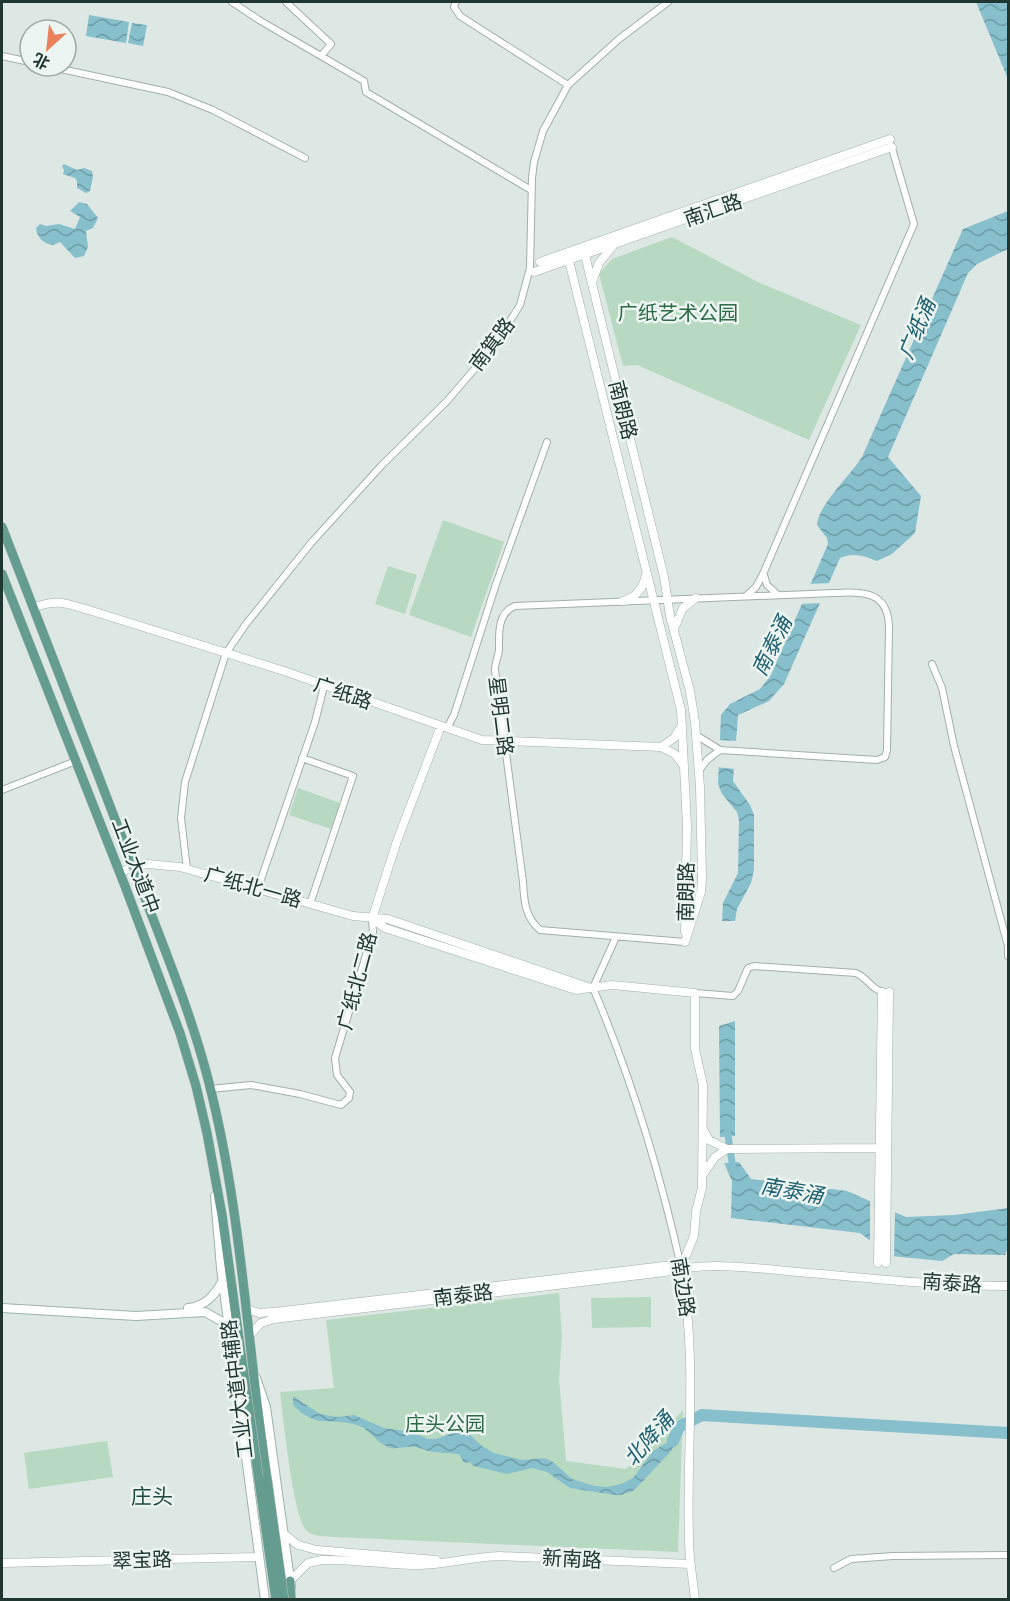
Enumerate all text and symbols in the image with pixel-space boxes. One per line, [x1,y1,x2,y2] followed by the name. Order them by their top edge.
[18,18,78,78] north arrow
[30,50,52,73] text: 北
[681,189,745,230] street label: 南汇路
[893,293,940,362] water label: 广纸涌
[618,301,738,324] park label: 广纸艺术公园
[464,313,519,375] street label: 南箕路
[605,378,642,442] street label: 南朗路
[747,610,797,679] water label: 南泰涌
[311,672,375,713] street label: 广纸路
[485,675,518,757] street label: 星明二路
[108,815,165,917] street label: 工业大道中
[202,862,304,911] street label: 广纸北一路
[673,862,698,922] street label: 南朗路
[332,930,381,1032] street label: 广纸北二路
[759,1173,827,1208] water label: 南泰涌
[667,1255,700,1318] street label: 南边路
[921,1269,983,1296] street label: 南泰路
[432,1279,494,1310] street label: 南泰路
[217,1318,256,1460] street label: 工业大道中辅路
[619,1405,679,1470] water label: 北降涌
[405,1412,485,1435] park label: 庄头公园
[131,1484,173,1508] district label: 庄头
[541,1545,603,1572] street label: 新南路
[112,1547,172,1572] street label: 翠宝路

